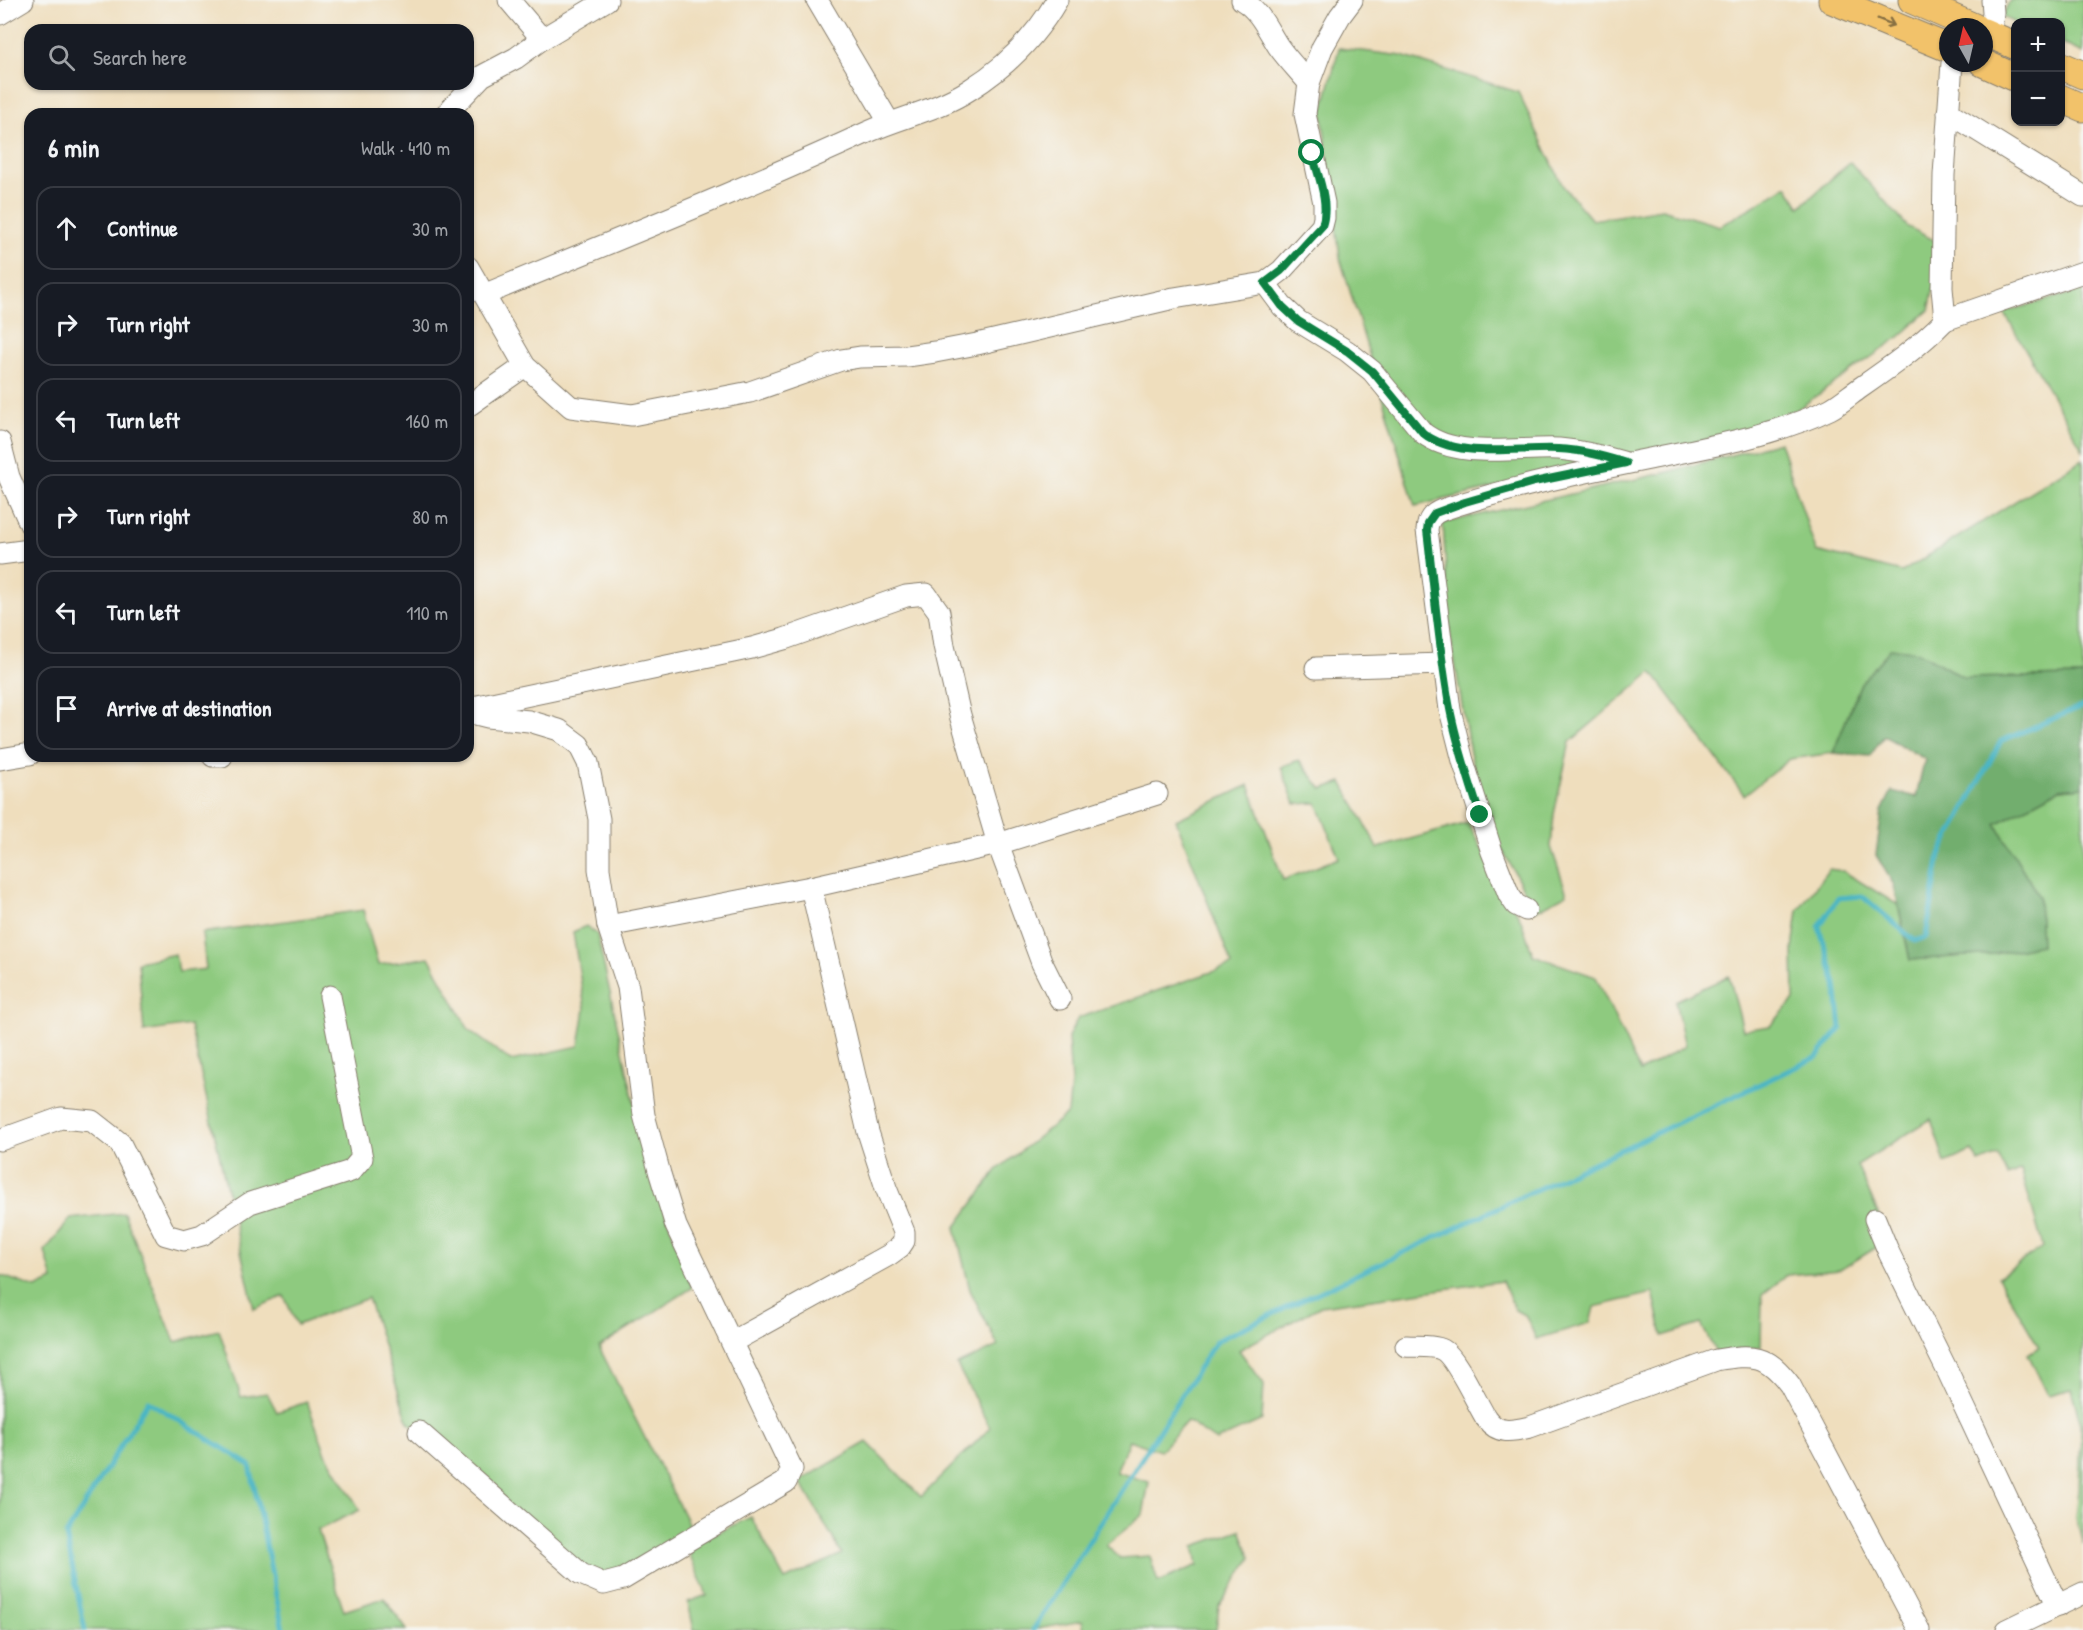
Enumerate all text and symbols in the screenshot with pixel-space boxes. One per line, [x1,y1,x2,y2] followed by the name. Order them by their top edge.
[1876,17,1894,28] one-way arrow
[1939,18,1993,72] north arrow
[2011,18,2065,126] map controls
[2011,18,2065,72] button: +
[24,24,474,90] search box
[45,41,78,74] icon: search
[93,42,187,72] text: Search here
[2011,72,2065,126] button: −
[48,130,100,165] text: 6 min
[361,134,450,161] text: Walk · 410 m
[1298,139,1324,165] route start
[50,212,83,245] icon: ahead
[107,213,178,243] text: Continue
[412,215,448,242] text: 30 m
[50,308,83,341] icon: right
[107,309,190,339] text: Turn right
[412,311,448,338] text: 30 m
[50,404,83,437] icon: left
[107,405,180,435] text: Turn left
[406,407,448,434] text: 160 m
[50,500,83,533] icon: right
[107,501,190,531] text: Turn right
[412,503,448,530] text: 80 m
[50,596,83,629] icon: left
[107,597,180,627] text: Turn left
[406,599,448,626] text: 110 m
[50,692,83,725] icon: arrive
[107,693,272,723] text: Arrive at destination
[1466,801,1492,827] route end

